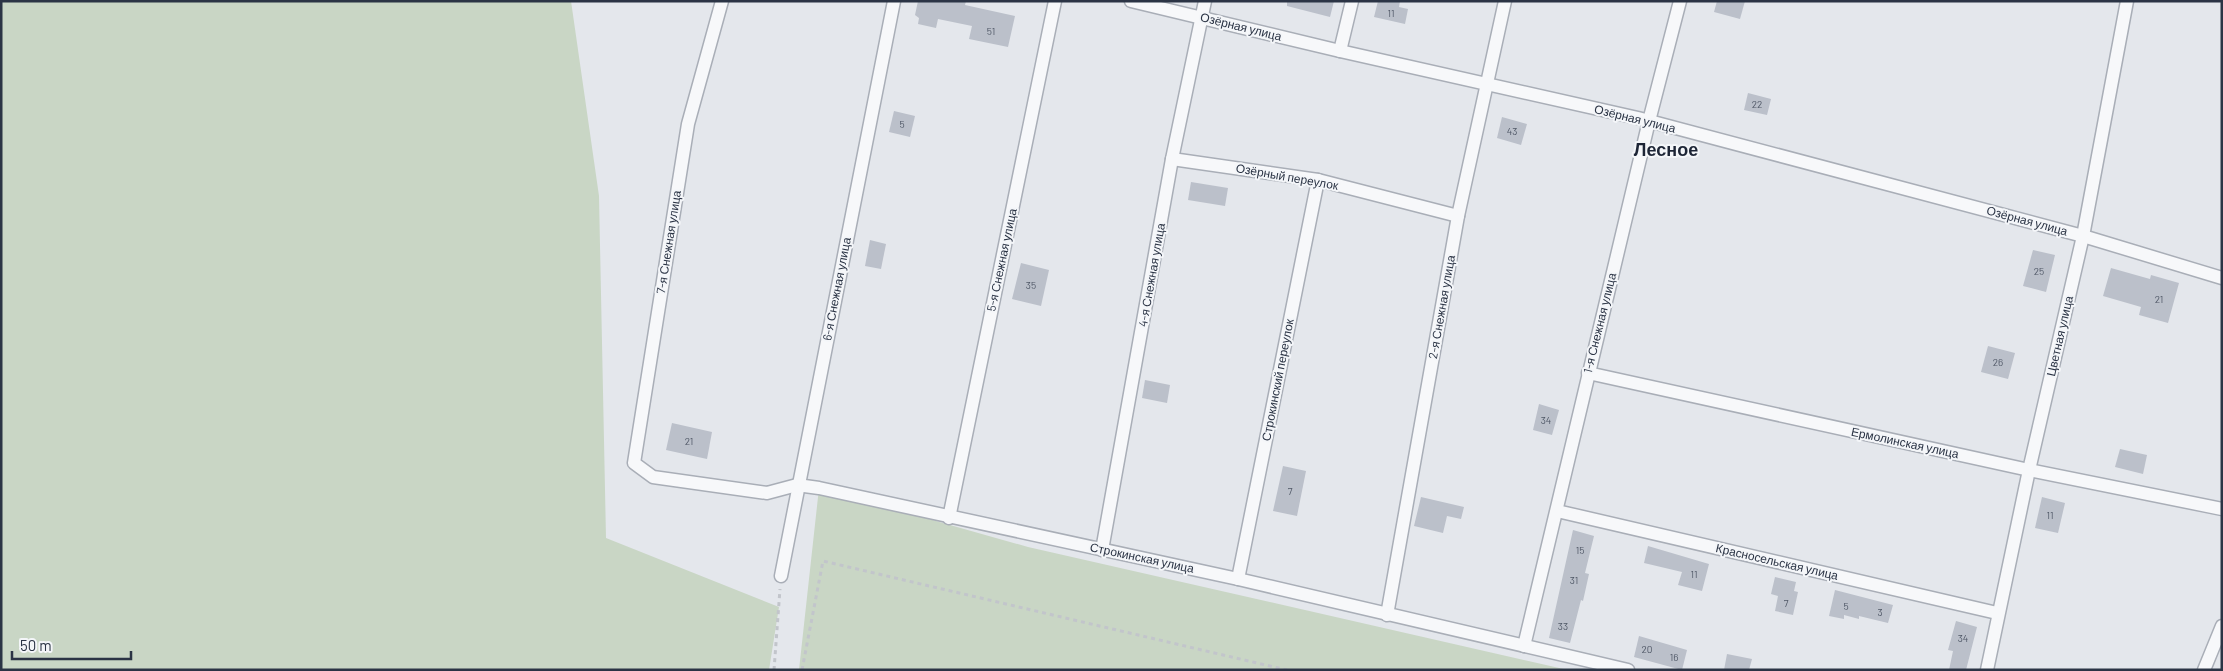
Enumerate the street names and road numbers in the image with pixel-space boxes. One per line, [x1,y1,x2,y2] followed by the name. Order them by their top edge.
[1199,9,1284,44] street label: Озёрная улица
[1593,101,1678,136] street label: Озёрная улица
[1235,160,1340,193] street label: Озёрный переулок
[653,189,684,295] street label: 7-я Снежная улица
[1985,202,2070,239] street label: Озёрная улица
[983,207,1020,313] street label: 5-я Снежная улица
[1135,221,1168,328] street label: 4-я Снежная улица
[819,236,854,342] street label: 6-я Снежная улица
[1425,254,1458,360] street label: 2-я Снежная улица
[1580,271,1619,375] street label: 1-я Снежная улица
[2043,294,2076,378] street label: Цветная улица
[1258,317,1297,442] street label: Строкинский переулок
[1850,424,1961,461] street label: Ермолинская улица
[1089,539,1196,576] street label: Строкинская улица
[1714,540,1840,583] street label: Красносельская улица

